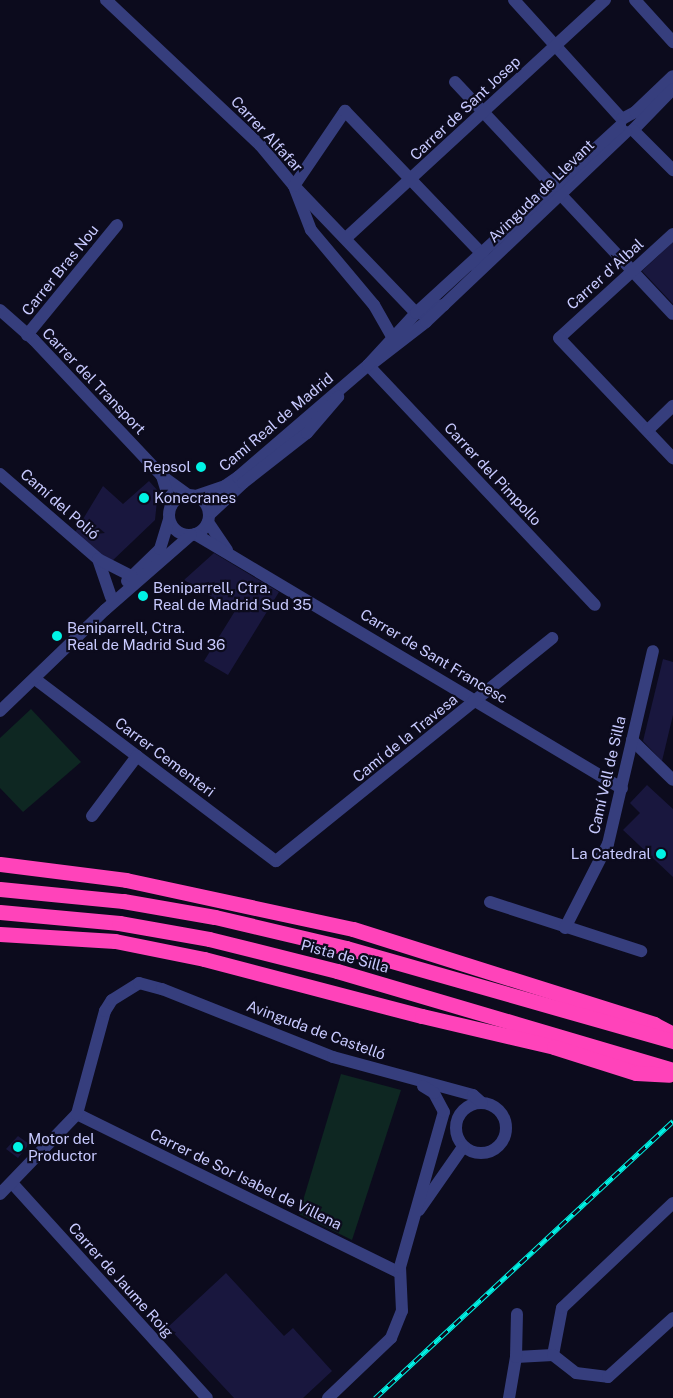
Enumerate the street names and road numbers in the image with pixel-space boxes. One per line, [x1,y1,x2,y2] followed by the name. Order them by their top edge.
[406,52,524,164] street label: Carrer de Sant Josep
[227,92,307,176] street label: Carrer Alfafar
[484,136,598,246] street label: Avinguda de Llevant
[18,221,102,319] street label: Carrer Bras Nou
[563,235,647,313] street label: Carrer d'Albal
[39,324,149,438] street label: Carrer del Transport
[215,369,337,475] street label: Camí Real de Madrid
[441,419,545,529] street label: Carrer del Pimpollo
[17,465,103,543] street label: Camí del Polió
[357,605,511,707] street label: Carrer de Sant Francesc
[349,690,461,786] street label: Camí de la Travesa
[111,714,219,800] street label: Carrer Cementeri
[585,714,629,836] street label: Camí Vell de Silla
[299,936,391,976] street label: Pista de Silla
[244,996,388,1064] street label: Avinguda de Castelló
[147,1124,345,1234] street label: Carrer de Sor Isabel de Villena
[65,1219,177,1341] street label: Carrer de Jaume Roig

